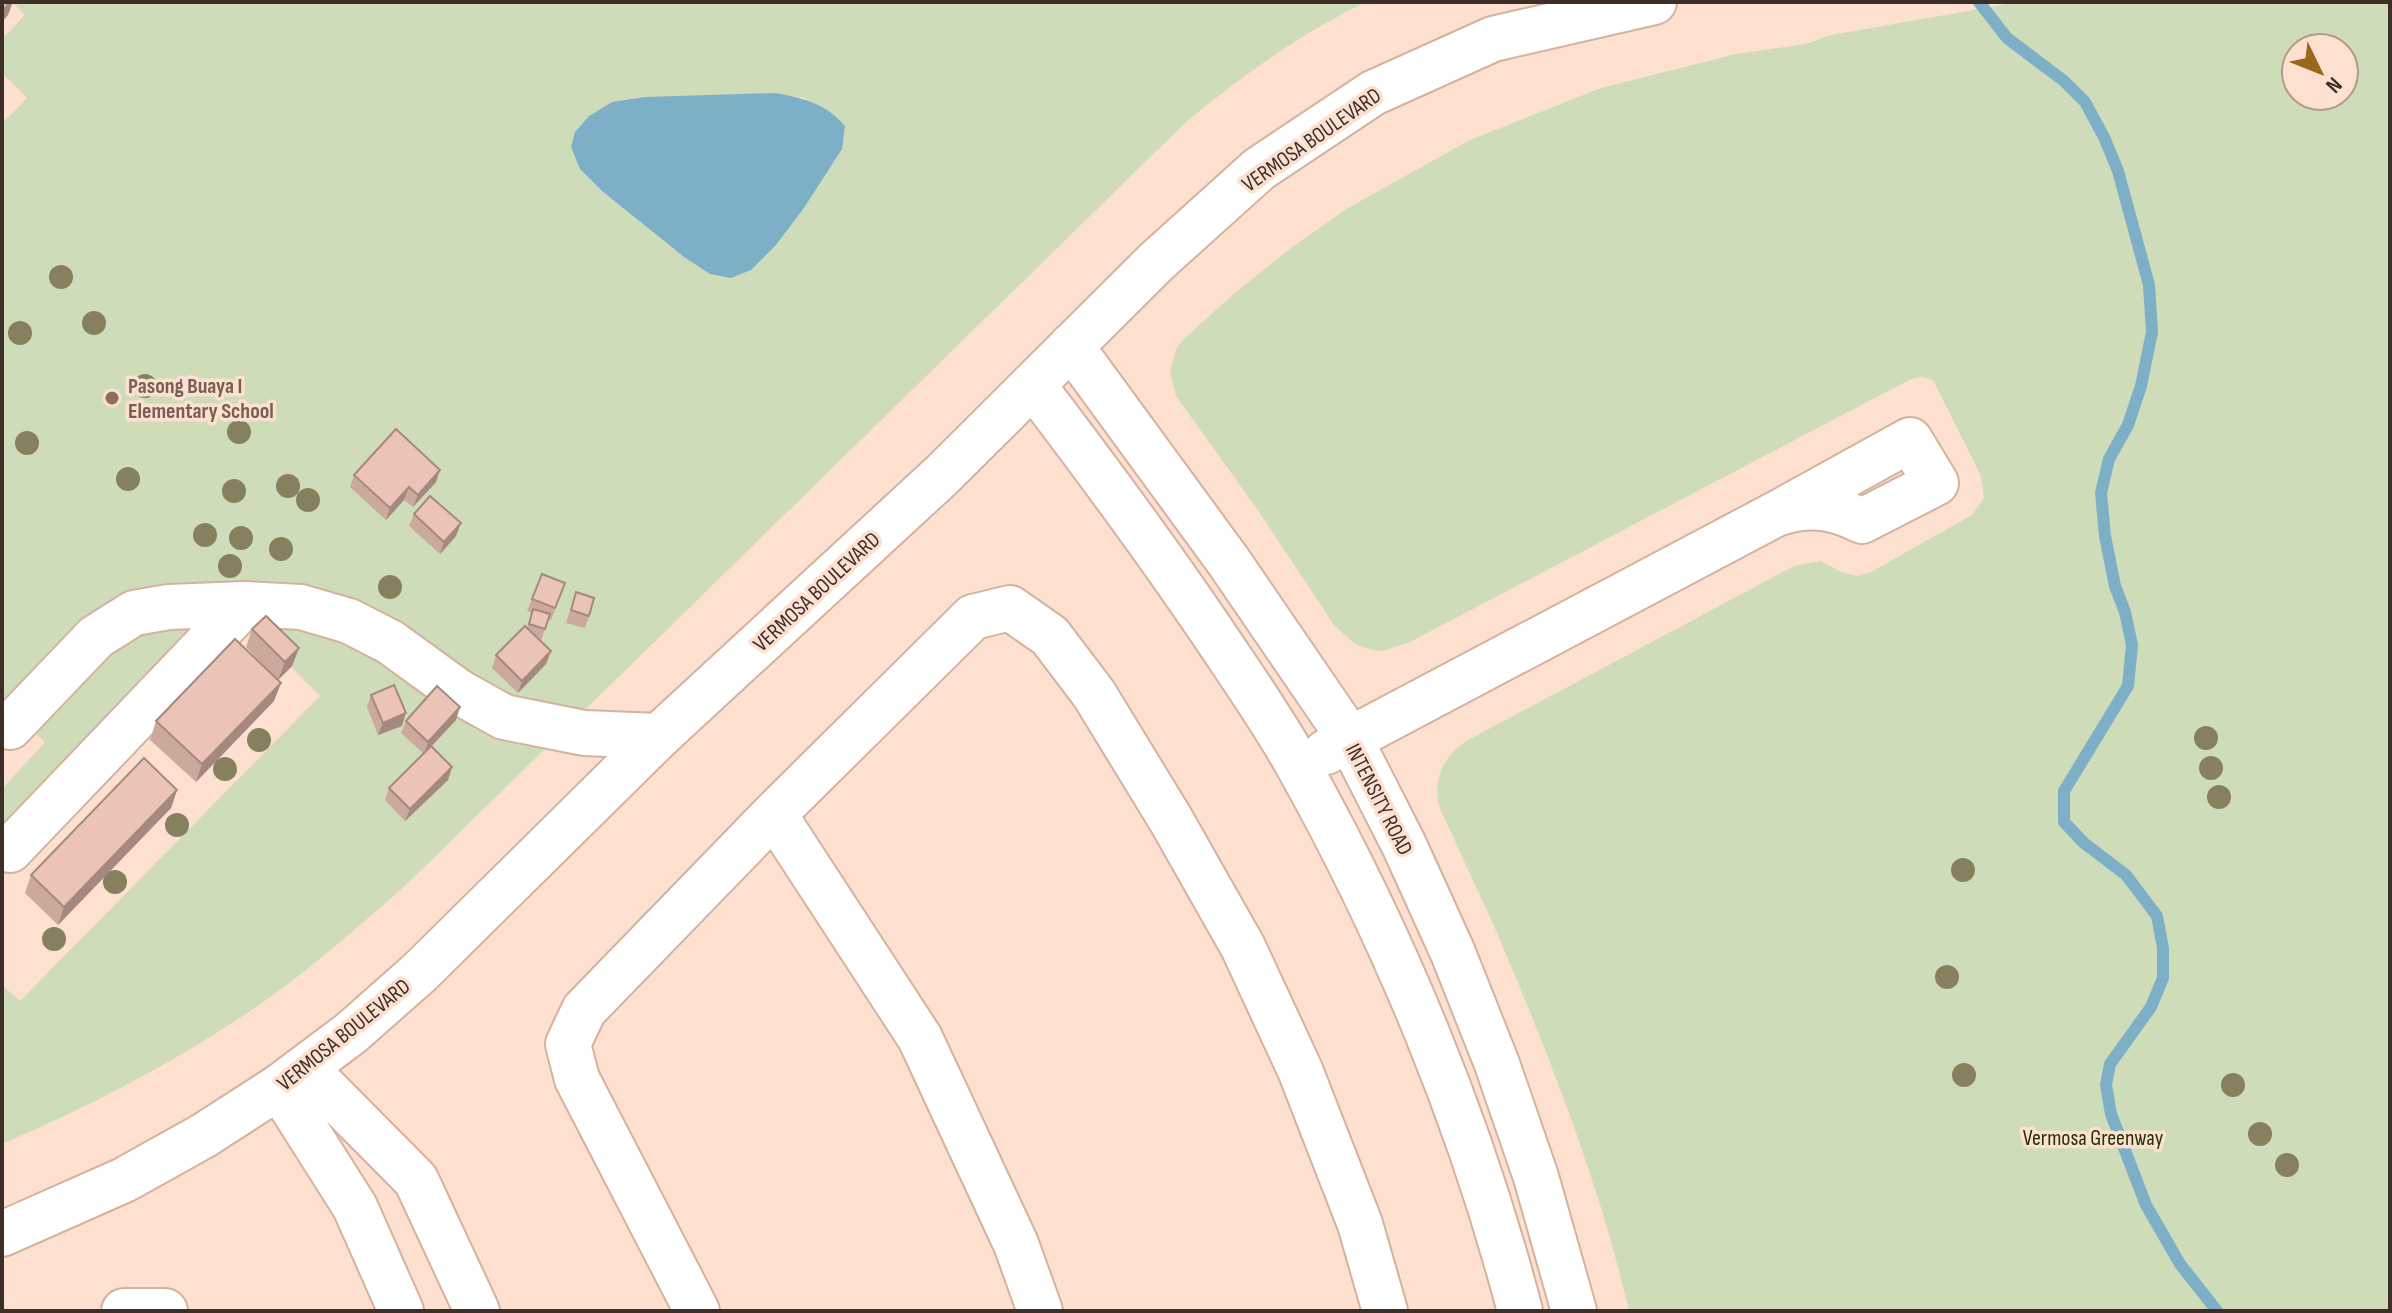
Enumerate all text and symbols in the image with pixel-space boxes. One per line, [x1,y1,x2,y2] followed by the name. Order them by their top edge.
[2280,32,2360,112] north arrow
[2320,71,2347,98] text: N
[1237,82,1387,198] street label: VERMOSA BOULEVARD
[128,373,274,425] place label: Pasong Buaya I Elementary School
[103,389,121,407] marker: Pasong Buaya I Elementary School
[748,526,886,658] street label: VERMOSA BOULEVARD
[1339,739,1418,860] street label: INTENSITY ROAD
[272,973,416,1097] street label: VERMOSA BOULEVARD
[2023,1125,2164,1152] park label: Vermosa Greenway

